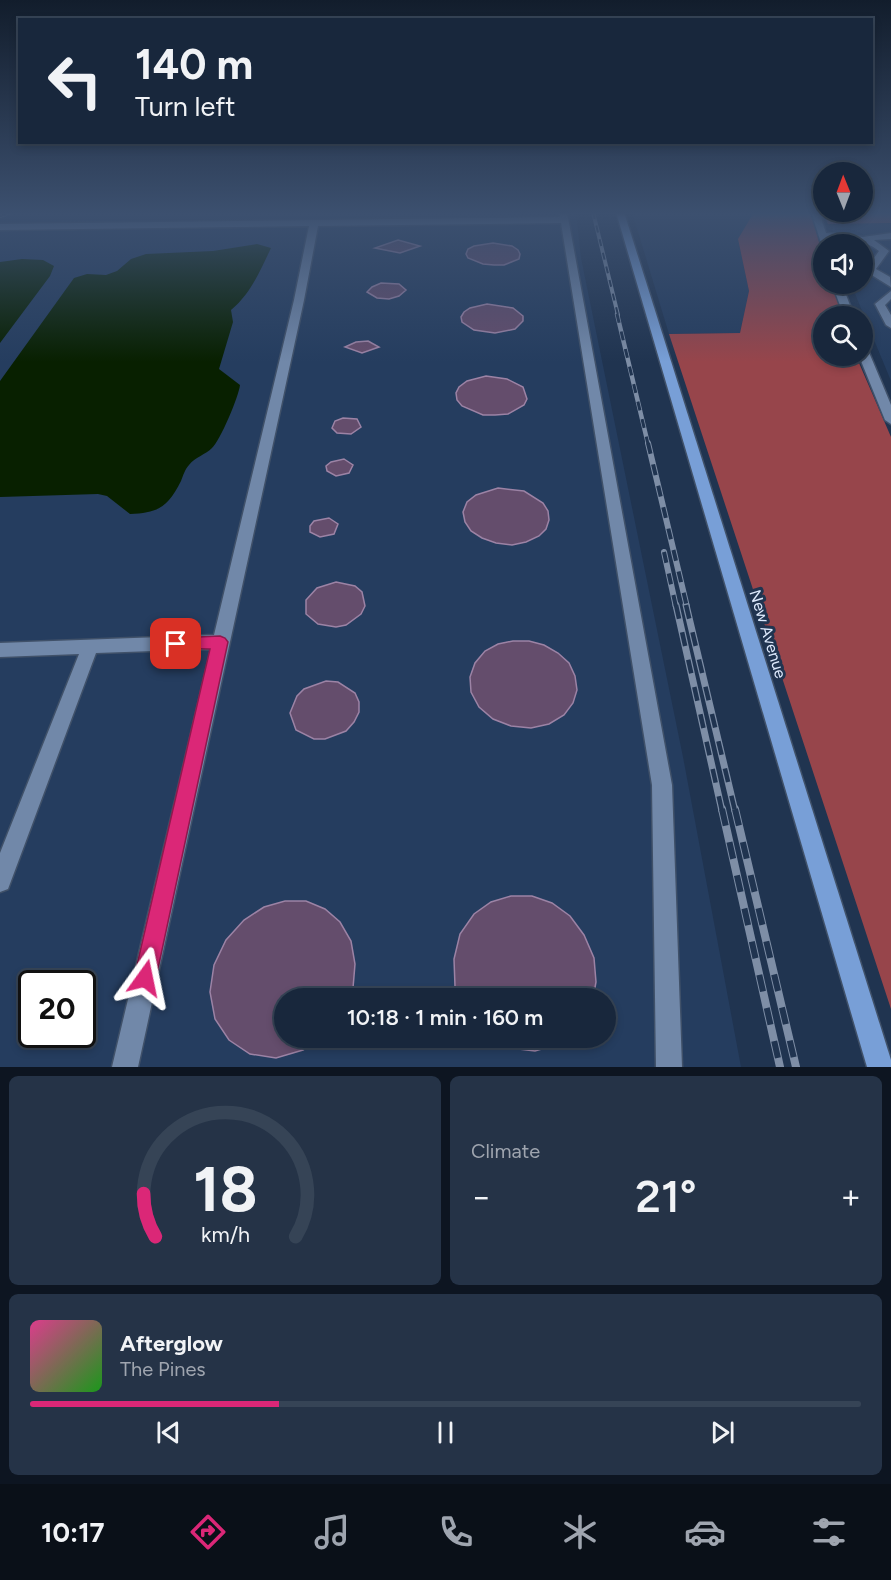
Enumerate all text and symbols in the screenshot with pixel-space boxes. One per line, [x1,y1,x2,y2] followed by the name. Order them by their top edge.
[135,39,253,90] text: 140 m
[36,42,114,120] icon: left
[135,90,235,123] text: Turn left
[813,162,873,222] north arrow
[813,162,873,366] map controls
[813,234,873,294] button: sound
[813,306,873,366] button: search
[746,587,791,681] street label: New Avenue
[150,618,201,669] pin
[159,627,192,660] icon: arrive
[113,946,177,1010] position arrow
[18,970,96,1048] speed limit sign: 20
[347,1004,543,1031] text: 10:18 · 1 min · 160 m
[471,1139,540,1163] text: Climate
[193,1152,257,1227] text: 18
[635,1169,697,1223] text: 21°
[471,1177,492,1216] text: −
[840,1177,861,1216] text: +
[201,1223,249,1248] text: km/h
[120,1330,223,1357] text: Afterglow
[120,1357,206,1381] text: The Pines
[152,1416,185,1449] icon: previous
[429,1416,462,1449] icon: pause
[706,1416,739,1449] icon: next
[187,1511,229,1553] icon: directions
[311,1511,353,1553] icon: music
[435,1511,477,1553] icon: phone
[559,1511,601,1553] icon: climate
[684,1511,726,1553] icon: car
[808,1511,850,1553] icon: filters
[41,1516,105,1549] text: 10:17

